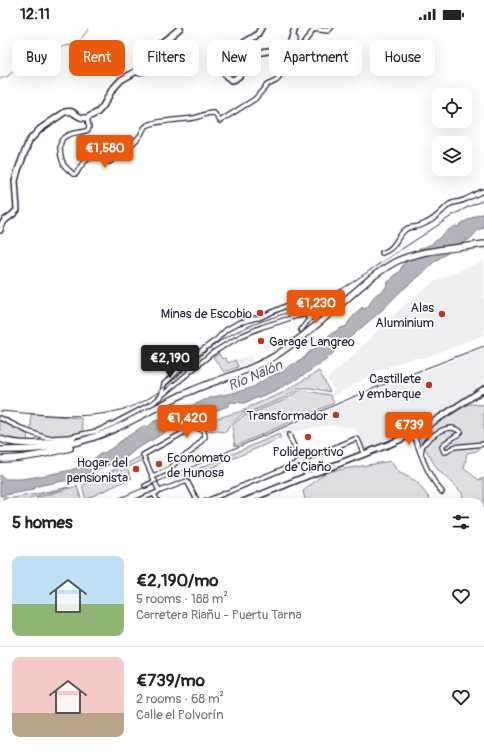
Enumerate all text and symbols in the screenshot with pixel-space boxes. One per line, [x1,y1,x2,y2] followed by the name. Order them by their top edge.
[20,5,50,24] text: 12:11
[12,40,61,76] chip: Buy
[69,40,125,76] chip: Rent
[133,40,199,76] chip: Filters
[207,40,261,76] chip: New
[269,40,362,76] chip: Apartment
[370,40,435,76] chip: House
[432,88,472,176] map controls
[432,88,472,128] button: locate
[72,135,138,169] pin: €1,580
[432,136,472,176] button: layers
[85,140,125,156] text: €1,580
[283,290,349,324] pin: €1,230
[296,295,336,311] text: €1,230
[375,300,434,331] place label: Alas Aluminium
[161,306,252,322] place label: Minas de Escobio
[255,308,265,318] marker: Minas de Escobio
[437,309,447,319] marker: Alas Aluminium
[269,334,355,350] place label: Garage Langreo
[256,336,266,346] marker: Garage Langreo
[137,345,203,379] pin: €2,190
[150,350,190,366] text: €2,190
[225,356,286,395] water label: Río Nalón
[358,371,422,402] place label: Castillete y embarque
[424,380,434,390] marker: Castillete y embarque
[154,405,220,439] pin: €1,420
[247,408,328,424] place label: Transformador
[167,410,207,426] text: €1,420
[331,410,341,420] marker: Transformador
[385,412,433,446] pin: €739
[394,417,424,433] text: €739
[303,432,313,442] marker: Polideportivo de Ciaño
[272,444,344,475] place label: Polideportivo de Ciaño
[167,450,231,481] place label: Economato de Hunosa
[67,455,128,486] place label: Hogar del pensionista
[154,459,164,469] marker: Economato de Hunosa
[131,464,141,474] marker: Hogar del pensionista
[450,511,472,533] icon: filters
[12,512,73,533] text: 5 homes
[136,570,218,591] text: €2,190/mo
[44,572,92,620] icon: home
[450,585,472,607] icon: heart
[136,591,228,607] text: 5 rooms · 188 m²
[136,607,302,623] text: Carretera Riañu - Puertu Tarna
[136,670,205,691] text: €739/mo
[44,673,92,721] icon: home
[450,686,472,708] icon: heart
[136,691,224,707] text: 2 rooms · 68 m²
[136,707,224,723] text: Calle el Polvorín

